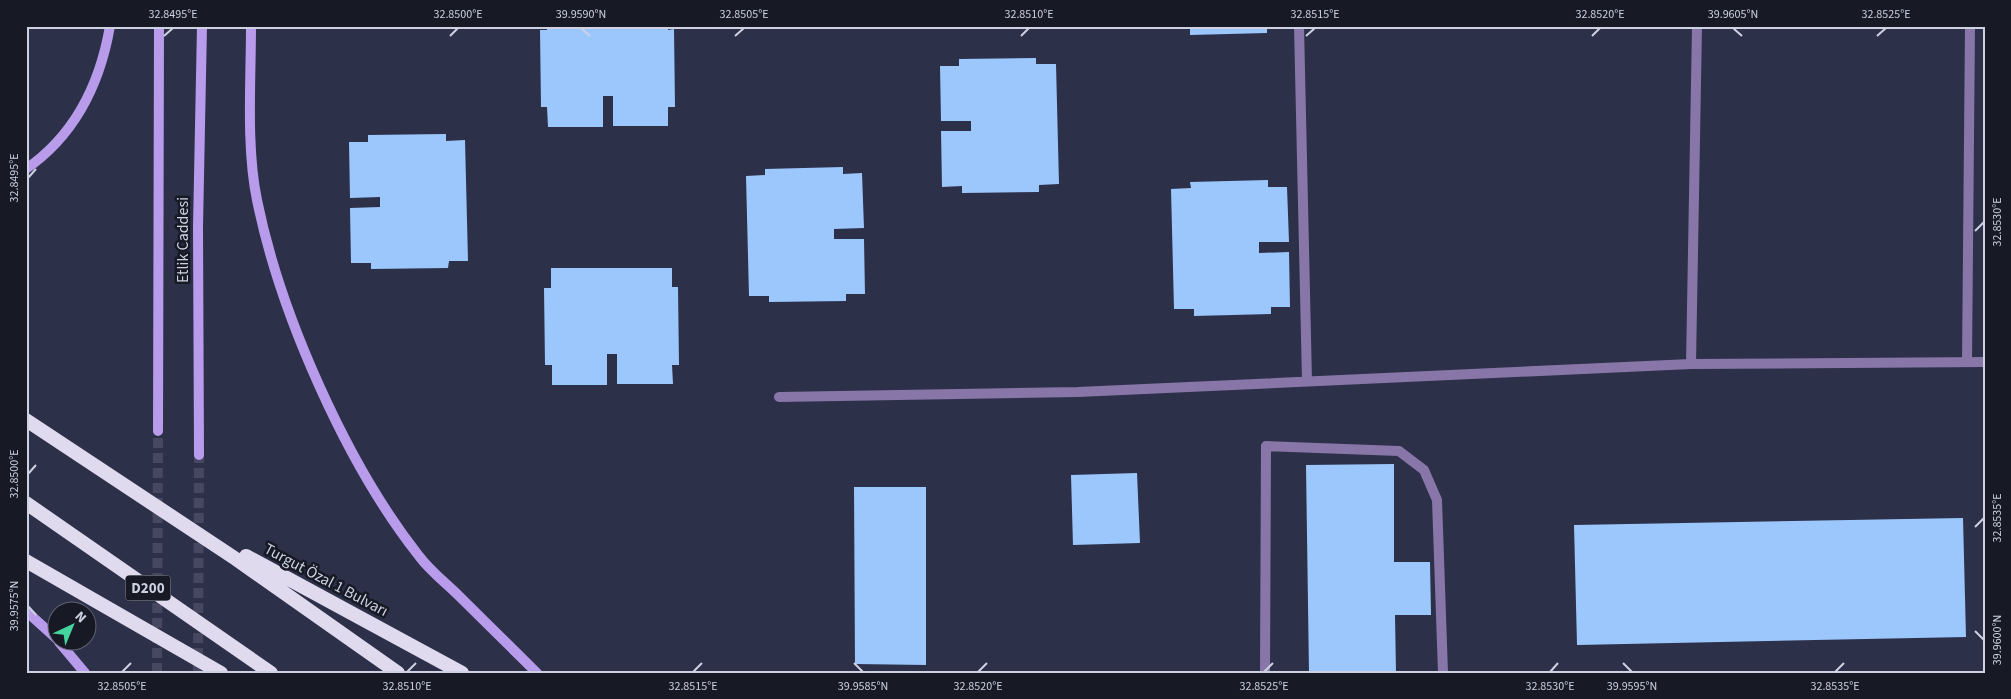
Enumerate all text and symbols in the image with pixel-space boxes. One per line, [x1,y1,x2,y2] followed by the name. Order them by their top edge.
[148,6,198,23] text: 32.8495°E
[433,6,483,23] text: 32.8500°E
[556,6,606,23] text: 39.9590°N
[719,6,769,23] text: 32.8505°E
[1004,6,1054,23] text: 32.8510°E
[1290,6,1340,23] text: 32.8515°E
[1575,6,1625,23] text: 32.8520°E
[1708,6,1758,23] text: 39.9605°N
[1861,6,1911,23] text: 32.8525°E
[6,153,23,203] text: 32.8495°E
[172,197,194,283] street label: Etlik Caddesi
[1989,197,2006,247] text: 32.8530°E
[6,449,23,499] text: 32.8500°E
[1989,493,2006,543] text: 32.8535°E
[260,538,392,622] street label: Turgut Özal 1 Bulvarı
[126,576,170,600] road number: D200
[6,581,23,631] text: 39.9575°N
[48,602,98,652] north arrow
[70,607,91,628] text: N
[1989,615,2006,665] text: 39.9600°N
[97,678,147,695] text: 32.8505°E
[382,678,432,695] text: 32.8510°E
[668,678,718,695] text: 32.8515°E
[838,678,888,695] text: 39.9585°N
[953,678,1003,695] text: 32.8520°E
[1239,678,1289,695] text: 32.8525°E
[1525,678,1575,695] text: 32.8530°E
[1607,678,1657,695] text: 39.9595°N
[1810,678,1860,695] text: 32.8535°E

